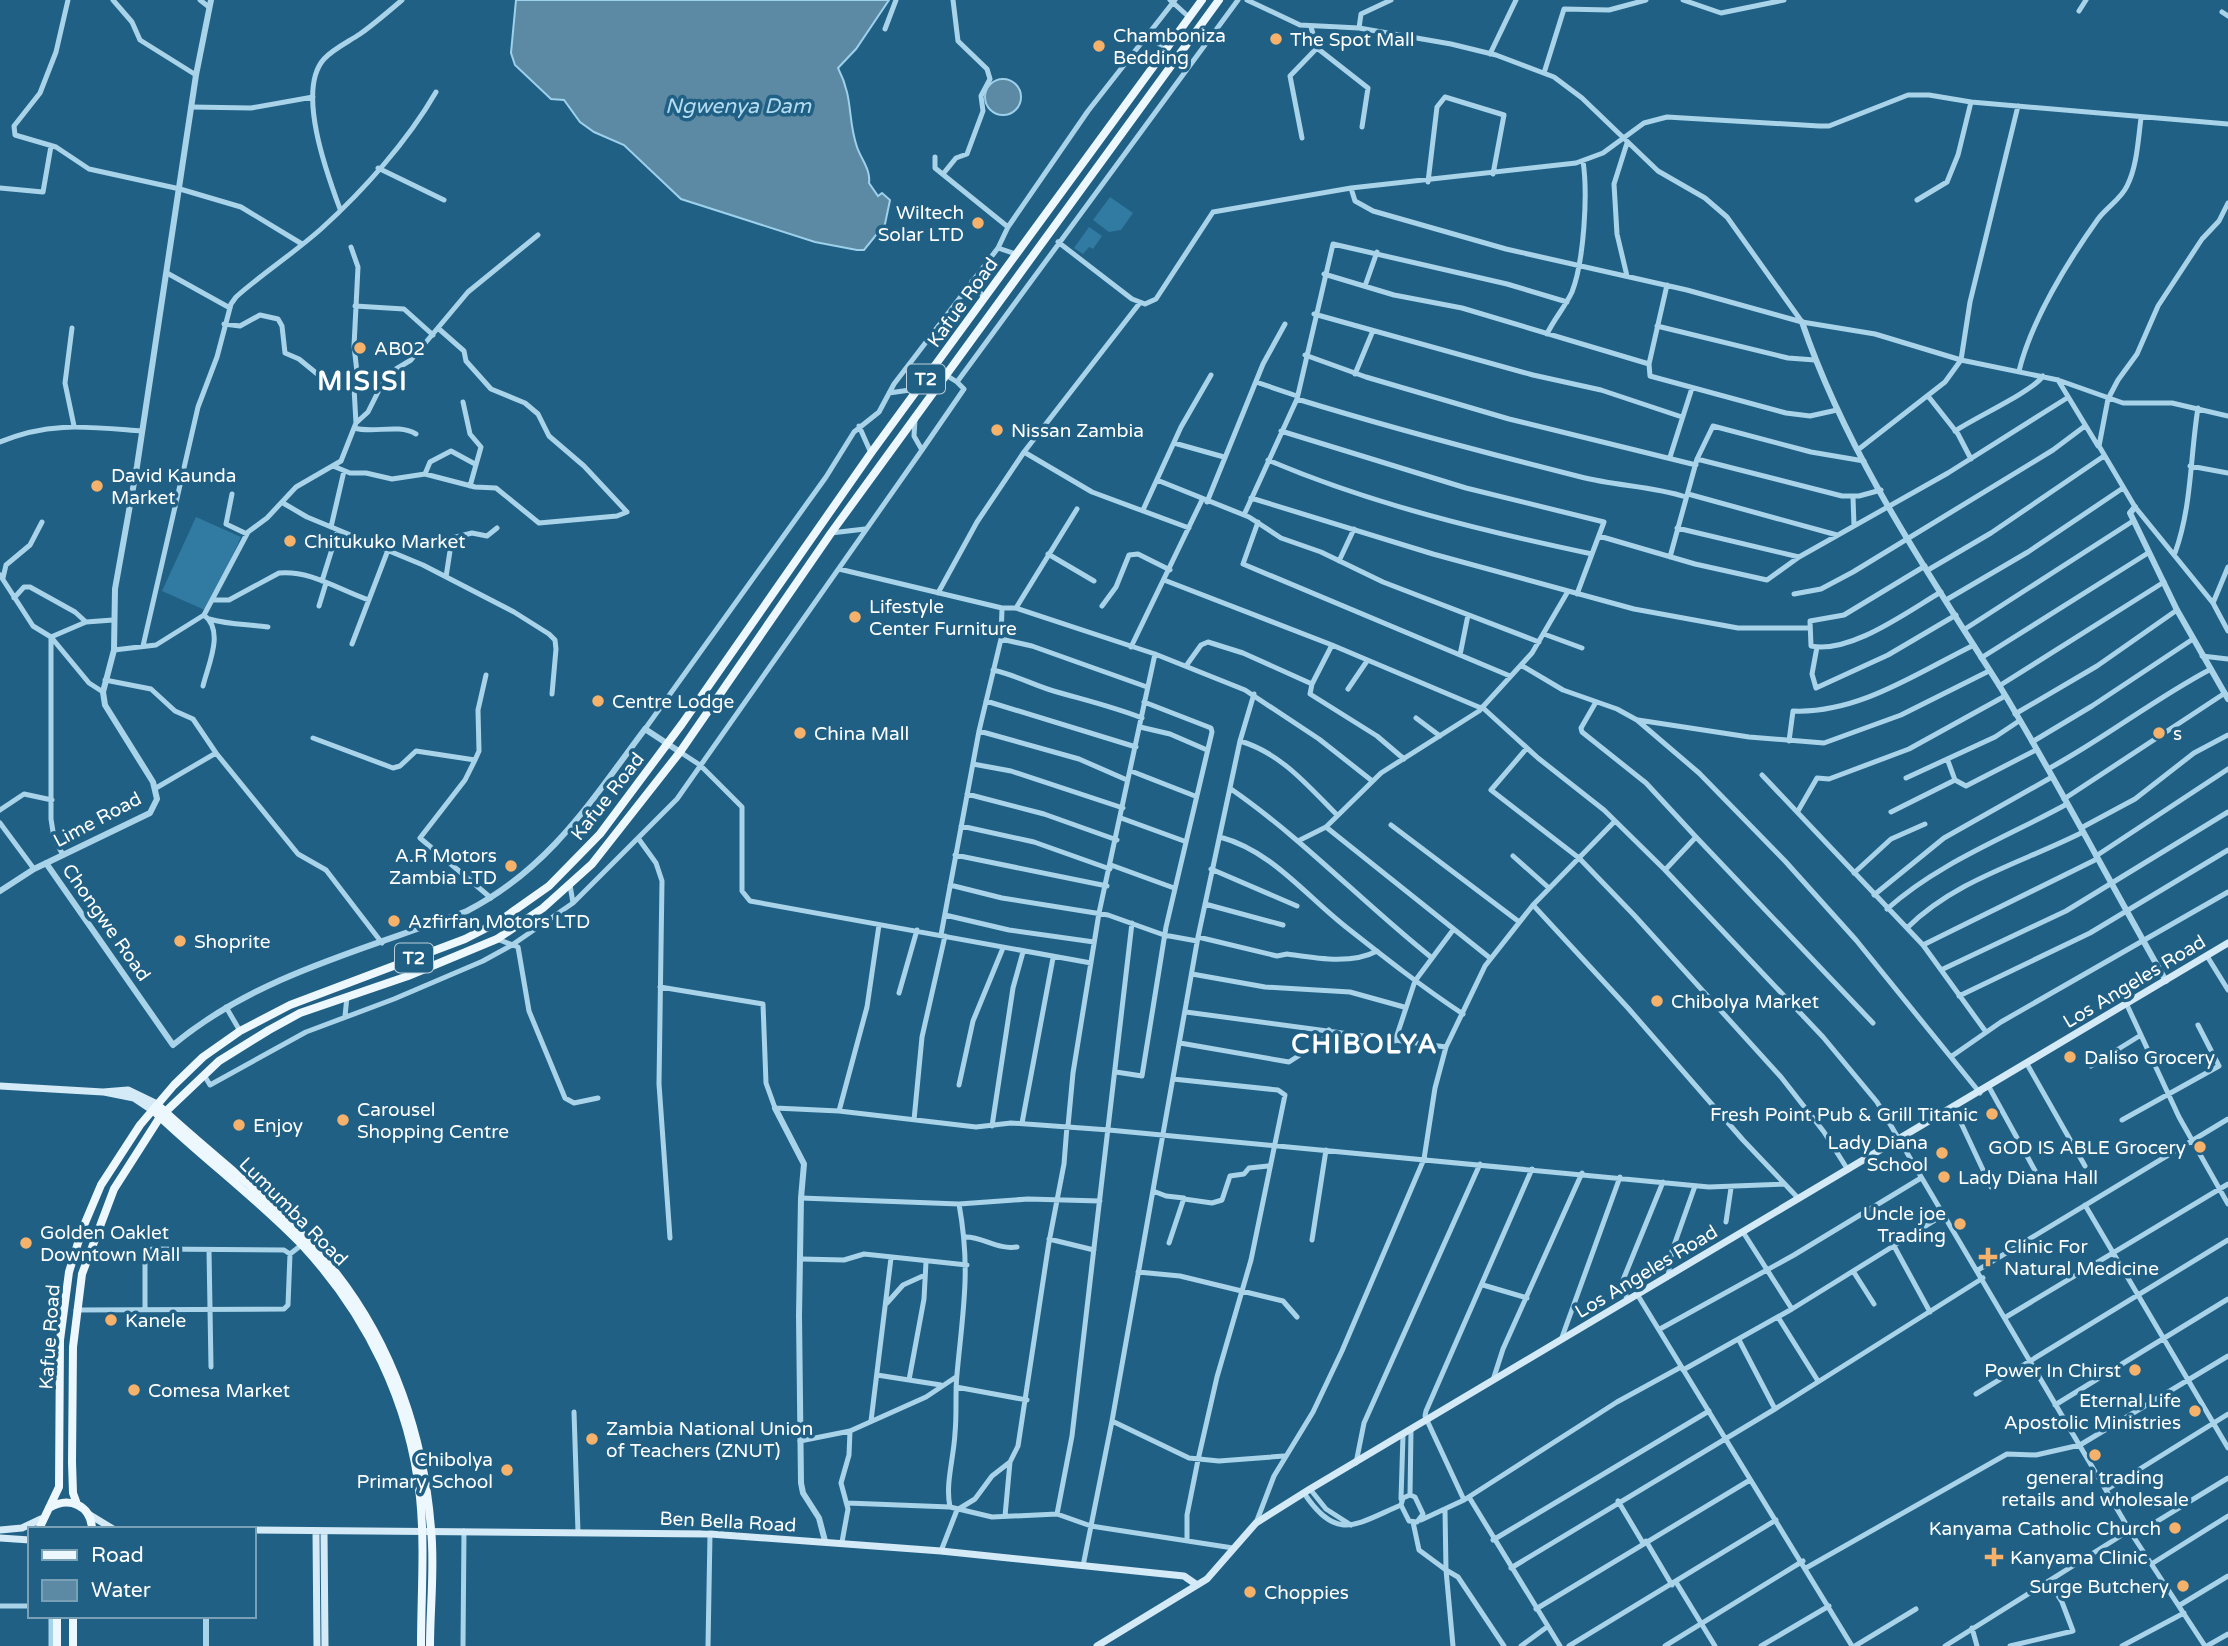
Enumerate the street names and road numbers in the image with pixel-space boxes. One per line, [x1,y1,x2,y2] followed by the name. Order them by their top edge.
[923,253,1003,352] street label: Kafue Road
[907,365,945,394] road number: T2
[567,748,649,845] street label: Kafue Road
[50,788,145,852] street label: Lime Road
[58,860,155,986] street label: Chongwe Road
[2059,931,2210,1033] street label: Los Angeles Road
[395,944,433,973] road number: T2
[235,1153,352,1270] street label: Lumumba Road
[1571,1221,1722,1323] street label: Los Angeles Road
[35,1284,65,1390] street label: Kafue Road
[659,1507,797,1537] street label: Ben Bella Road

